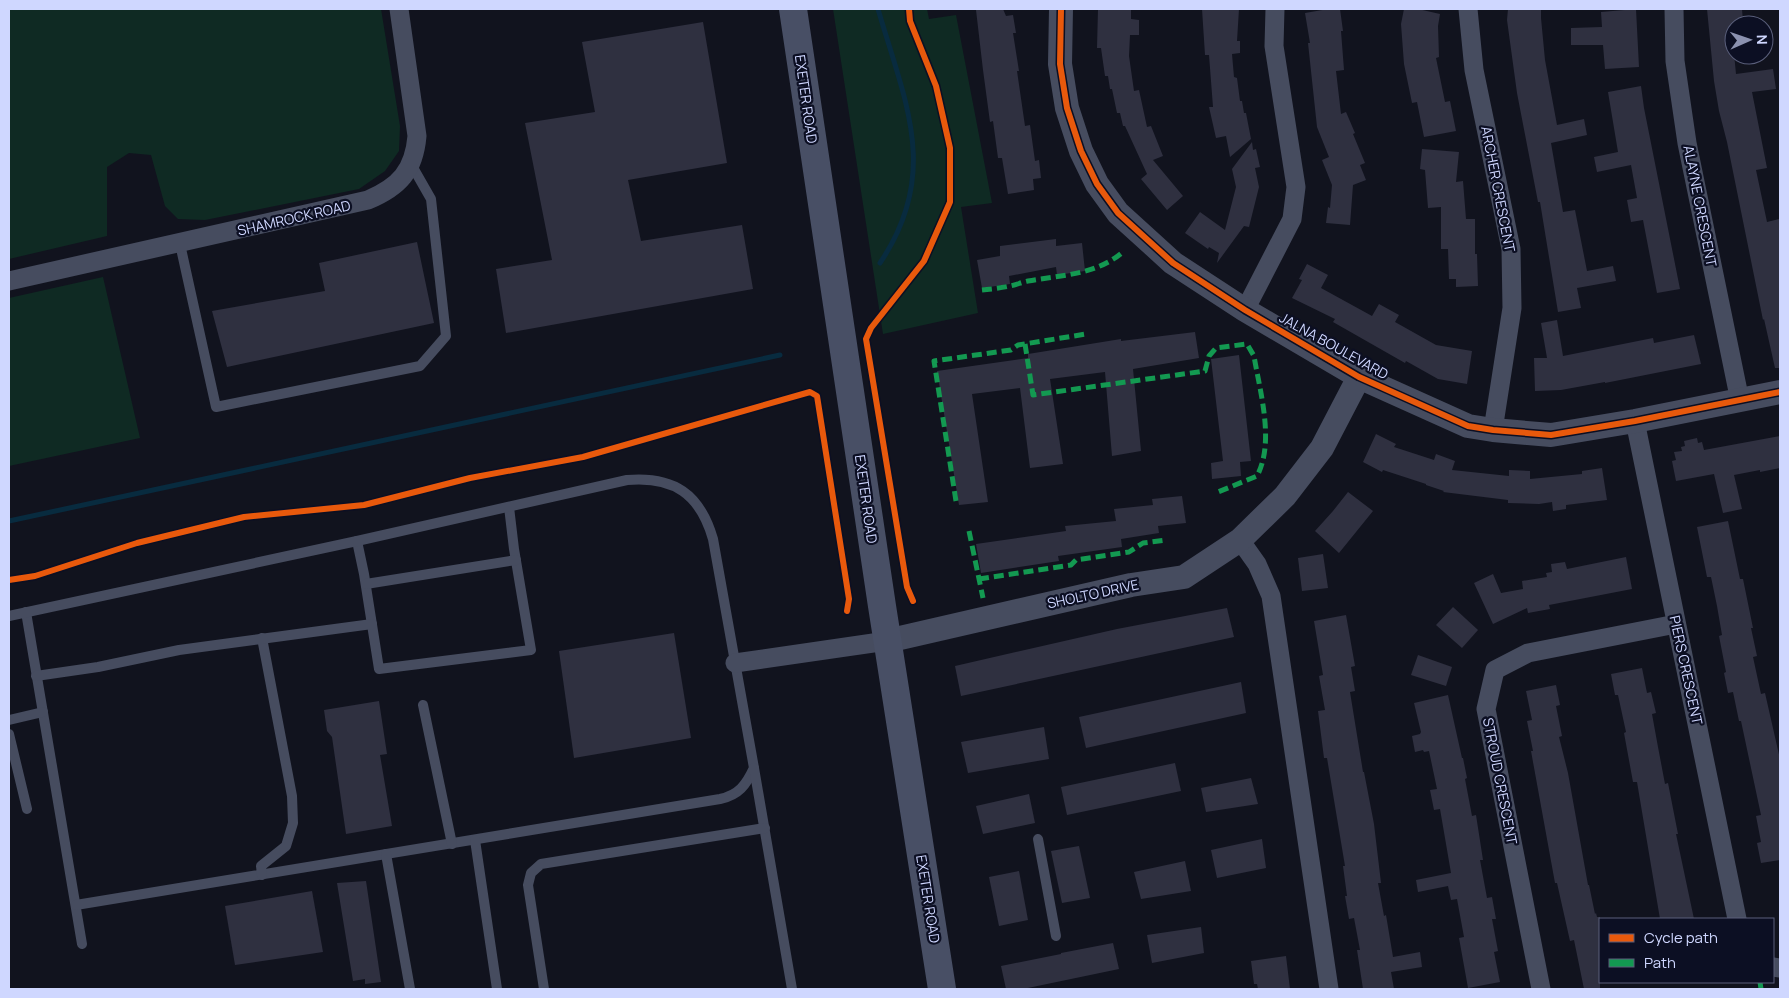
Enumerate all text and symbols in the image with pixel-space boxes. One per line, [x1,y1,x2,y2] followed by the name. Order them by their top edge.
[1724,15,1774,65] north arrow
[1753,34,1772,45] text: N
[791,53,822,144] street label: EXETER ROAD
[1477,124,1520,254] street label: ARCHER CRESCENT
[1679,144,1722,269] street label: ALAYNE CRESCENT
[235,195,352,240] street label: SHAMROCK ROAD
[1276,308,1392,383] street label: JALNA BOULEVARD
[851,453,882,544] street label: EXETER ROAD
[1045,575,1141,613] street label: SHOLTO DRIVE
[1666,614,1707,727] street label: PIERS CRESCENT
[1479,716,1522,847] street label: STROUD CRESCENT
[912,853,945,945] street label: EXETER ROAD
[1599,918,1774,983] legend
[1644,927,1718,948] text: Cycle path
[1644,952,1676,973] text: Path

